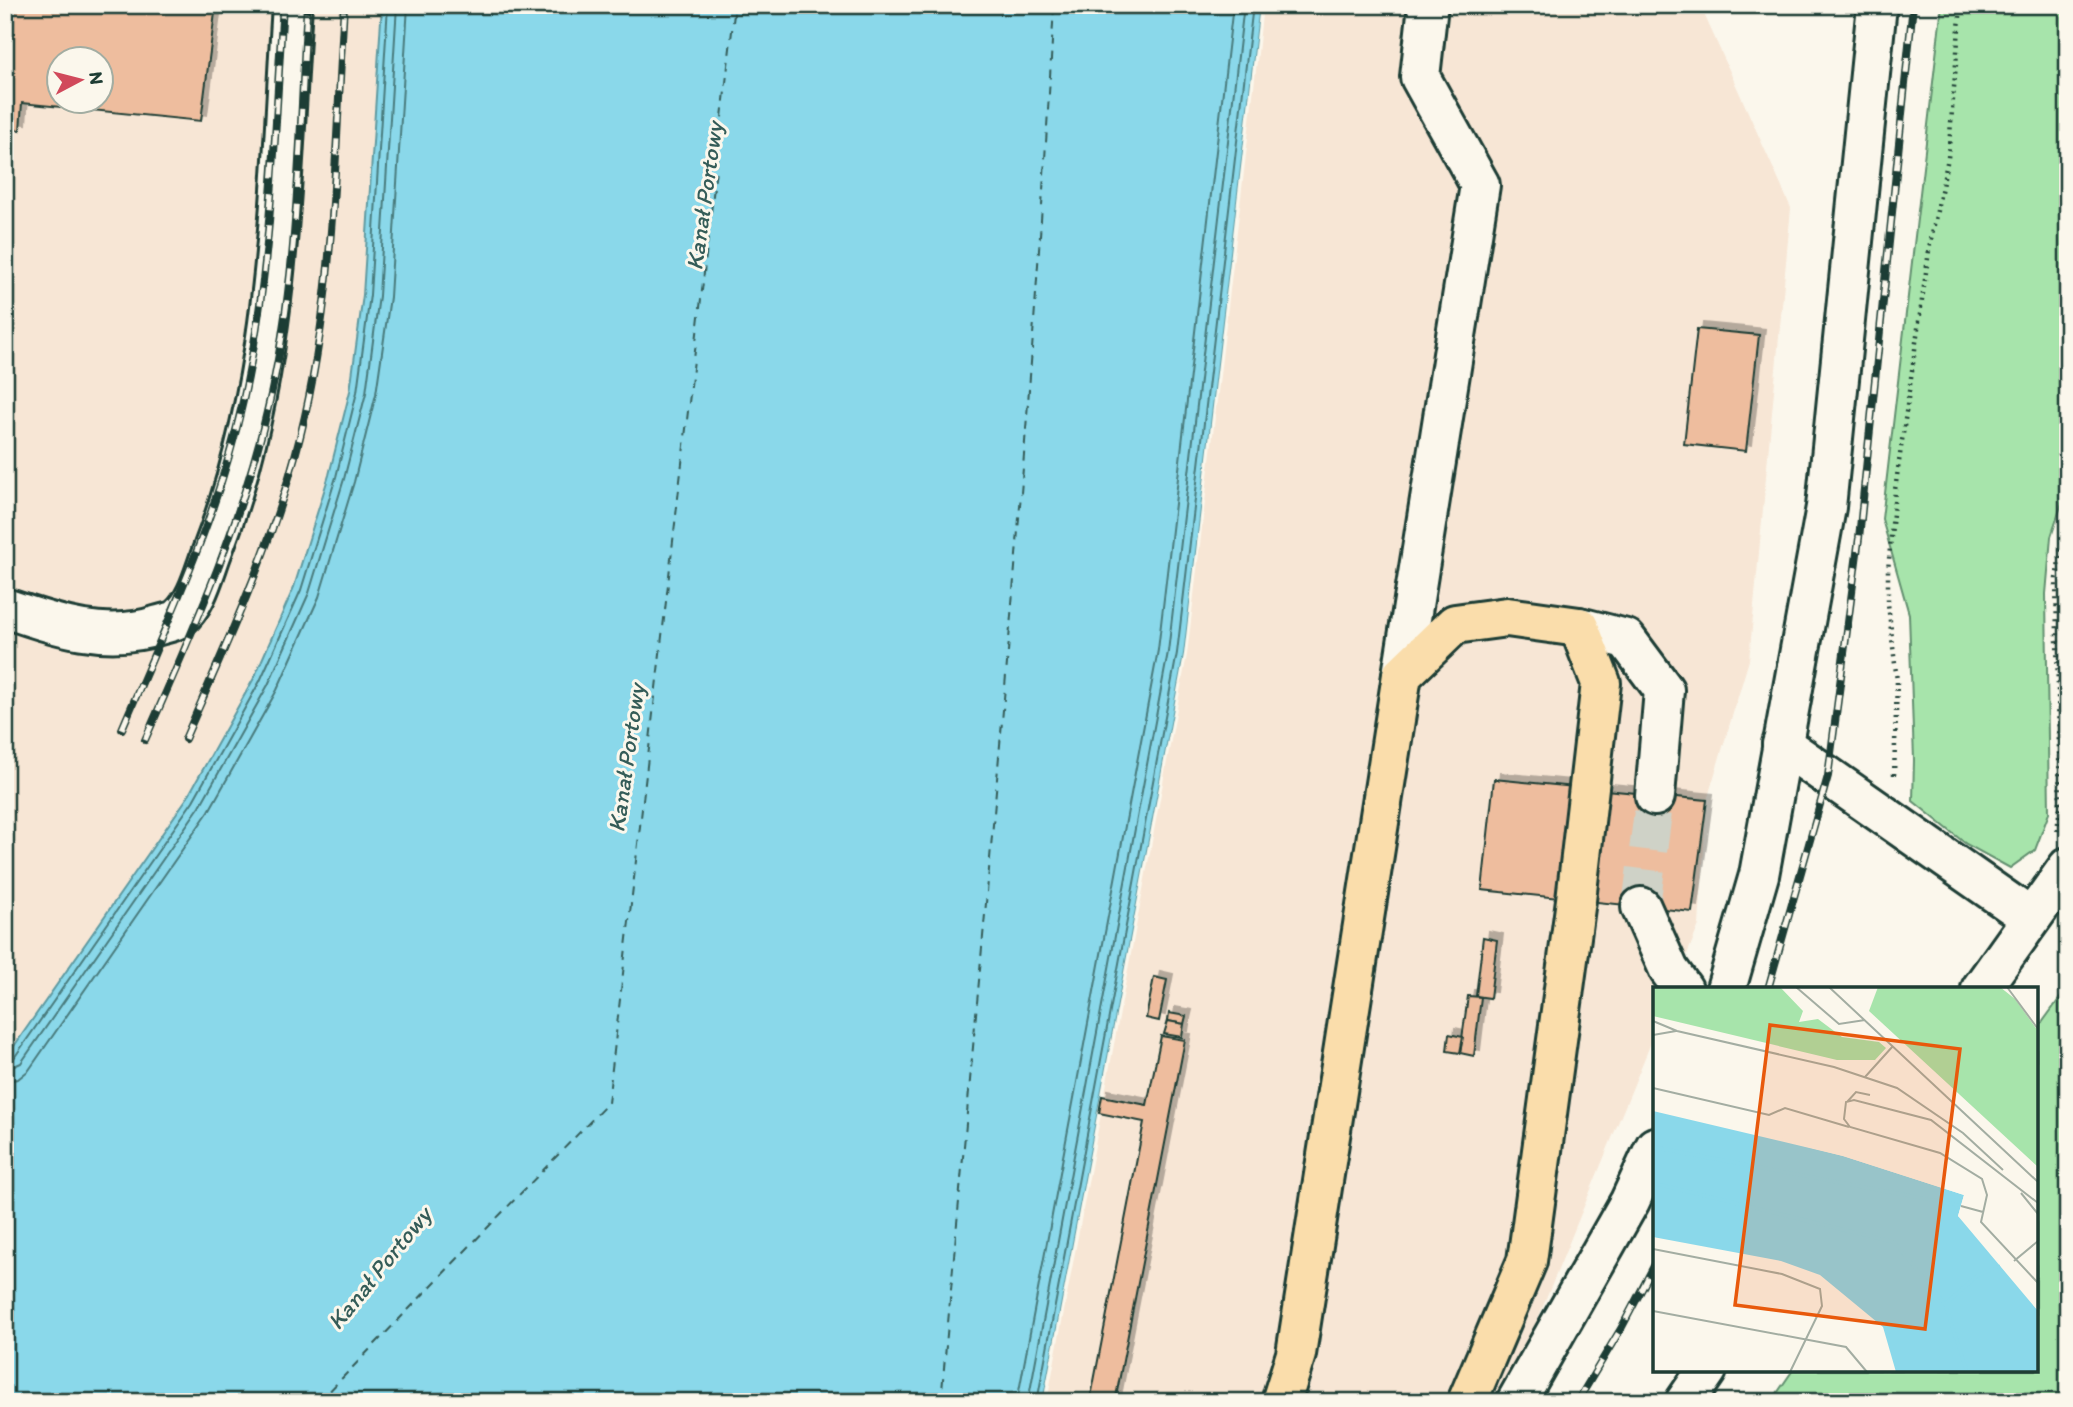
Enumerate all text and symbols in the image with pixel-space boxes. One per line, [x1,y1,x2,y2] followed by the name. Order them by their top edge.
[46,46,116,116] north arrow
[84,70,109,86] text: N
[679,117,729,272] water label: Kanał Portowy
[601,679,651,834] water label: Kanał Portowy
[1653,987,2038,1372] inset map
[321,1199,439,1335] water label: Kanał Portowy

